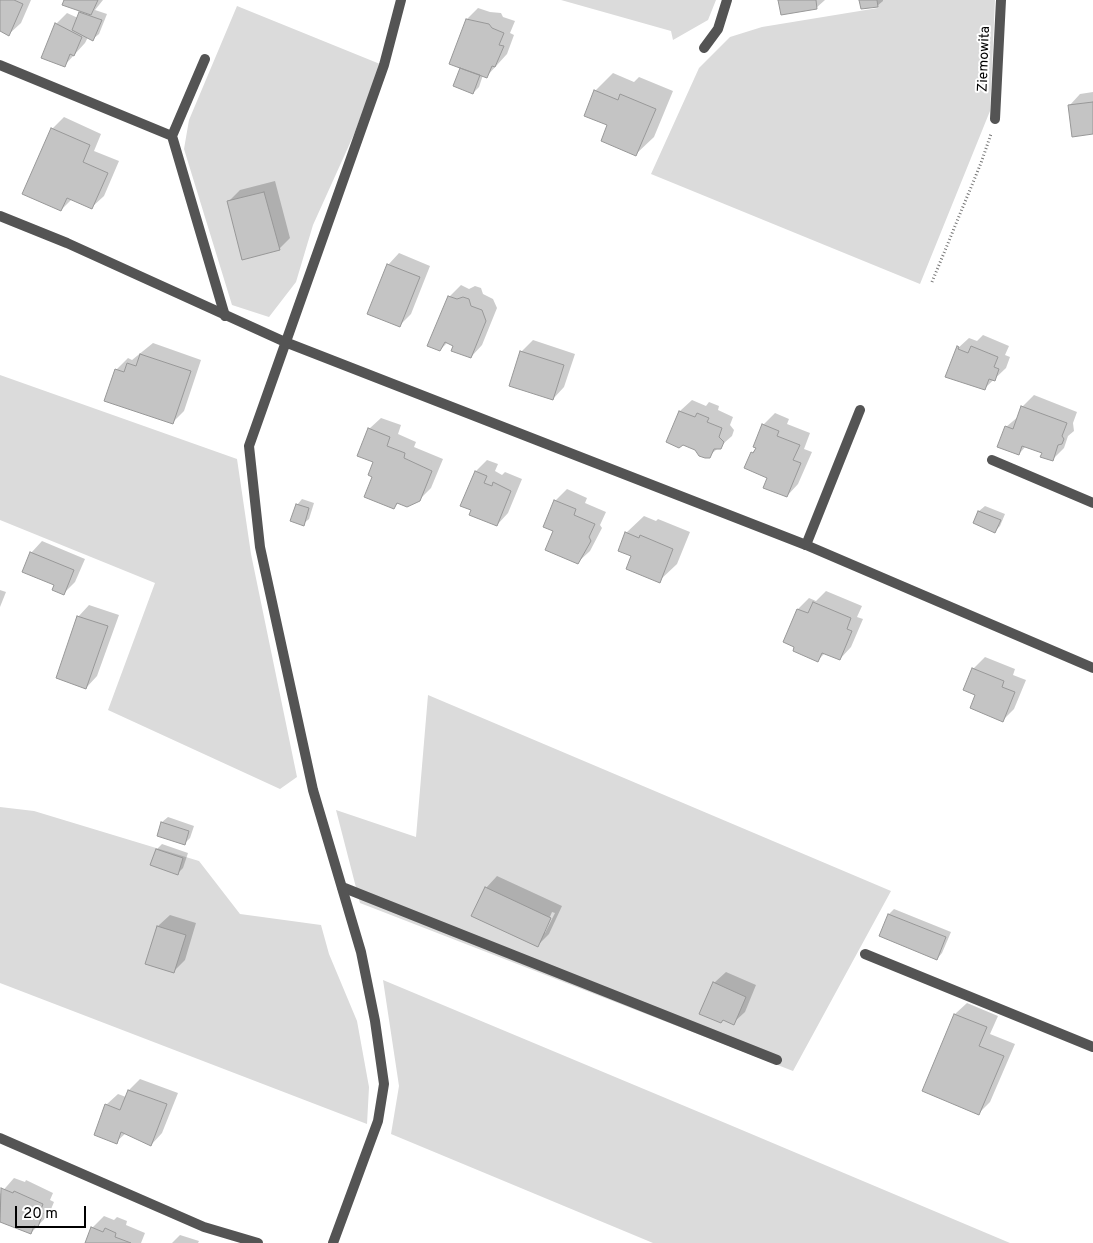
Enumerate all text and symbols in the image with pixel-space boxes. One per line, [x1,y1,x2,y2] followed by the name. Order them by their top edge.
[975,26,995,92] street label: Ziemowita
[18,1196,89,1228] scale bar
[23,1205,58,1224] text: 20 m

